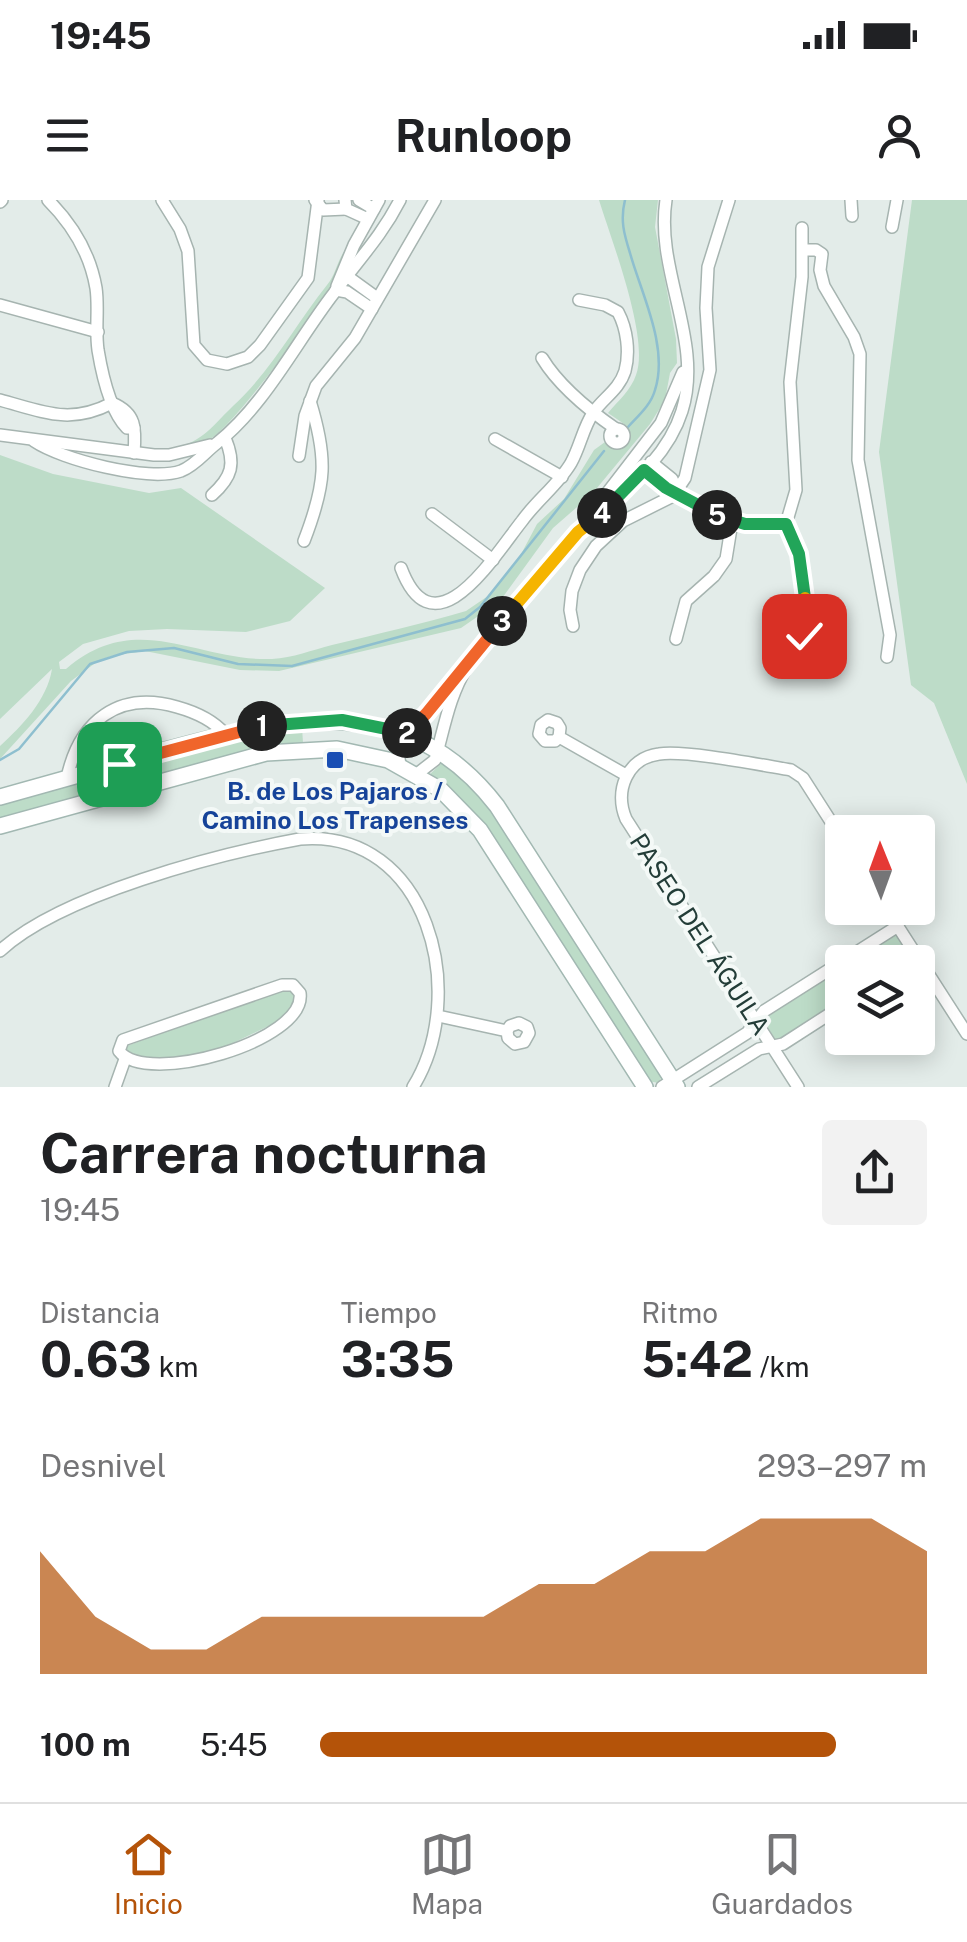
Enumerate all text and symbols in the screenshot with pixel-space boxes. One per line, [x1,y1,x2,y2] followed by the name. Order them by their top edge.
[50,13,152,58] text: 19:45
[40,108,95,163] icon: menu
[872,108,927,163] icon: person
[395,109,572,162] text: Runloop
[577,488,627,538] pin: 4
[692,490,742,540] pin: 5
[593,496,611,529] text: 4
[708,498,726,531] text: 5
[762,594,847,679] pin
[477,596,527,646] pin: 3
[493,604,511,637] text: 3
[777,609,832,664] icon: check
[237,701,287,751] pin: 1
[382,708,432,758] pin: 2
[256,709,268,742] text: 1
[398,716,416,749] text: 2
[77,722,162,807] pin
[92,737,147,792] icon: arrive
[324,749,346,771] marker: B. de Los Pajaros / Camino Los Trapenses
[201,776,469,835] place label: B. de Los Pajaros / Camino Los Trapenses
[825,815,935,925] north arrow
[825,815,935,1055] map controls
[624,828,776,1040] street label: PASEO DEL ÁGUILA
[825,945,935,1055] button: layers
[822,1120,927,1225] button: share
[40,1121,488,1185] text: Carrera nocturna
[40,1191,120,1228] text: 19:45
[40,1296,160,1329] text: Distancia
[341,1296,437,1329] text: Tiempo
[641,1296,718,1329] text: Ritmo
[40,1329,152,1388] text: 0.63
[341,1329,454,1388] text: 3:35
[641,1329,753,1388] text: 5:42
[152,1350,199,1383] text: km
[753,1350,810,1383] text: /km
[40,1447,166,1484] text: Desnivel
[757,1447,927,1484] text: 293–297 m
[40,1726,131,1763] text: 100 m
[200,1726,268,1763] text: 5:45
[114,1827,183,1920] tab: Inicio
[411,1827,483,1920] tab: Mapa
[711,1827,853,1920] tab: Guardados

